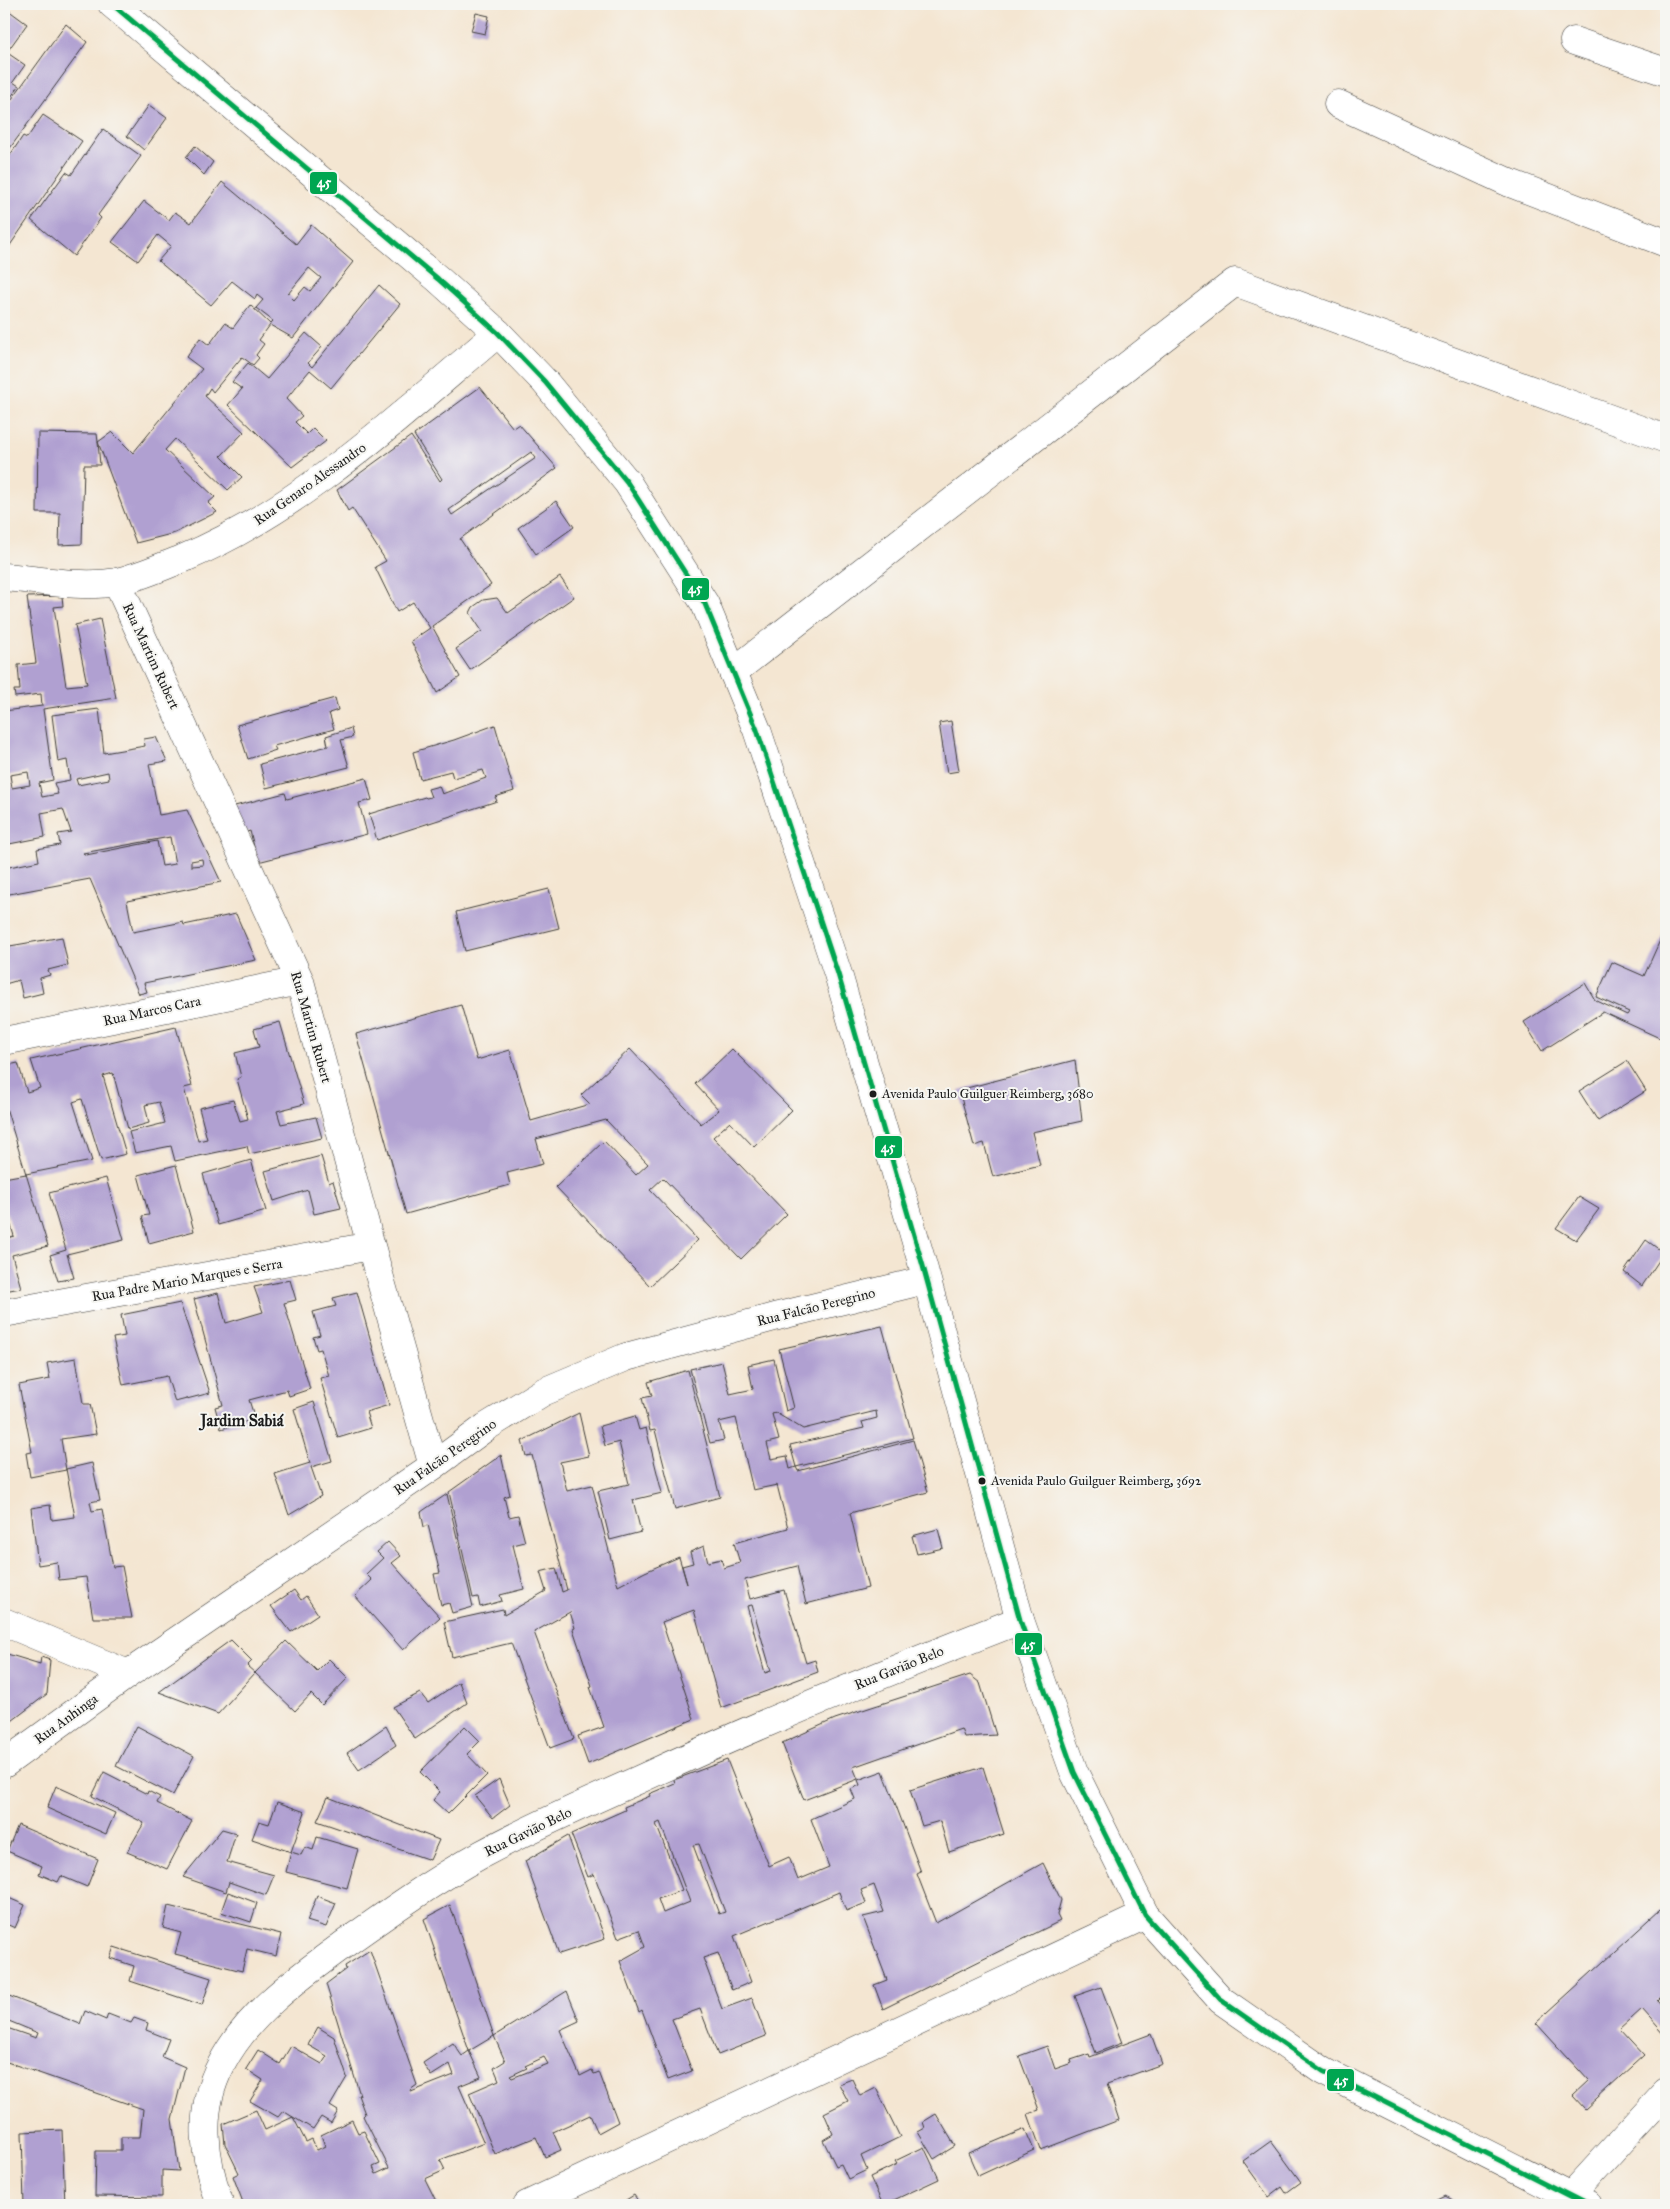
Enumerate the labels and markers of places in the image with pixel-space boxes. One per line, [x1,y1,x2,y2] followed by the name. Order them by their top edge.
[881,1086,1093,1102] place label: Avenida Paulo Guilguer Reimberg, 3680
[868,1089,878,1099] marker: Avenida Paulo Guilguer Reimberg, 3680
[990,1473,1202,1489] place label: Avenida Paulo Guilguer Reimberg, 3692
[977,1476,987,1486] marker: Avenida Paulo Guilguer Reimberg, 3692

